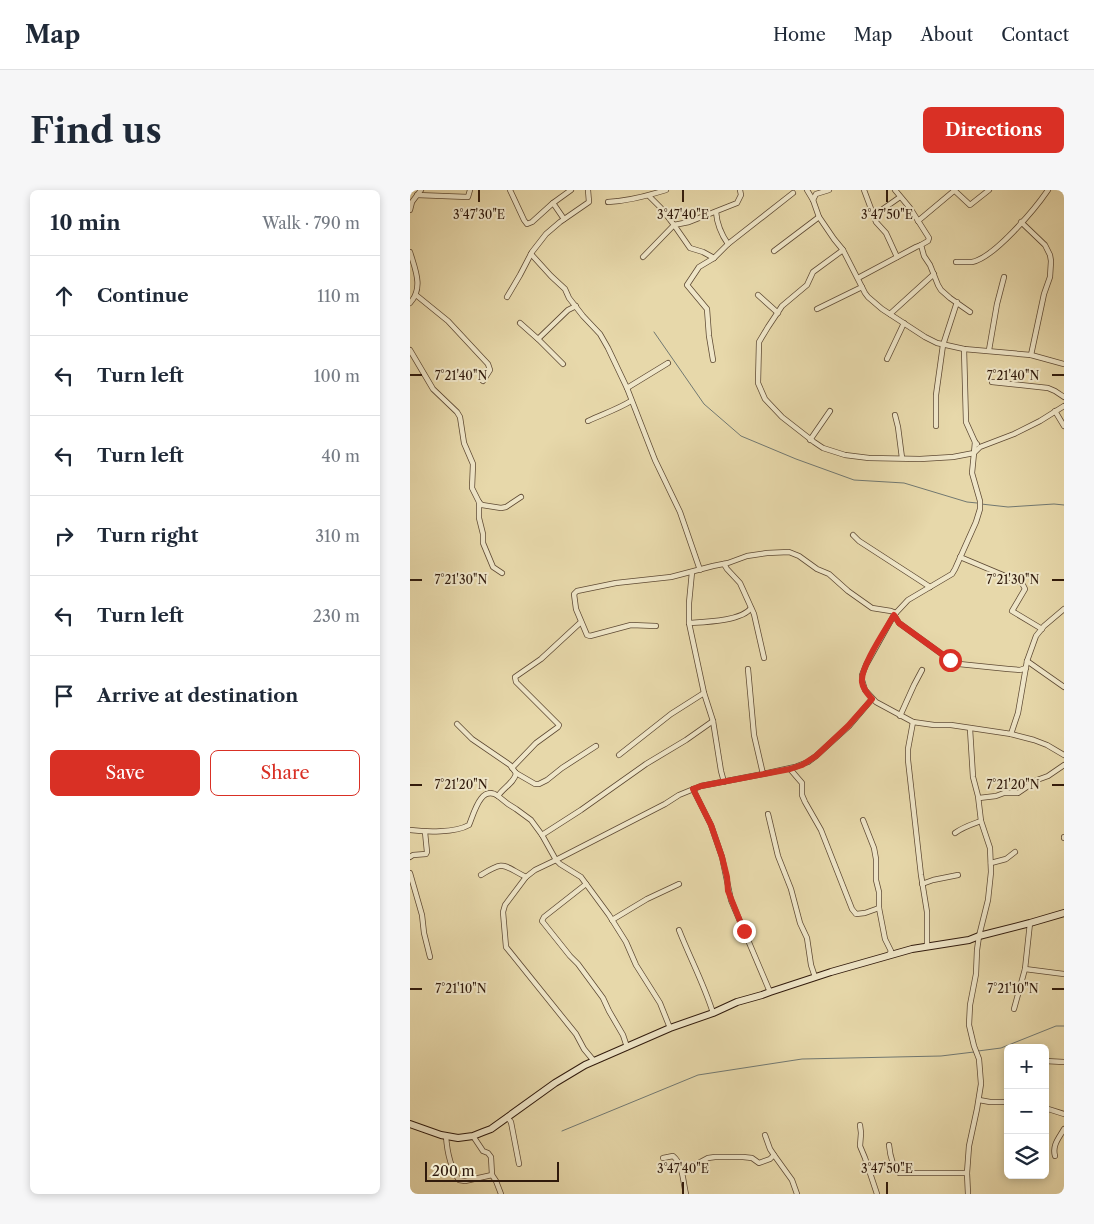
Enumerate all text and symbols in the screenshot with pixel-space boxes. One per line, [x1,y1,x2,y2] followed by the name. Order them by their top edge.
[25,20,80,49] text: Map
[773,24,826,46] text: Home
[854,24,892,46] text: Map
[920,24,973,46] text: About
[1001,24,1069,46] text: Contact
[923,107,1064,153] button: Directions
[30,109,162,152] text: Find us
[453,207,505,222] text: 3°47'30"E
[657,207,709,222] text: 3°47'40"E
[861,207,913,222] text: 3°47'50"E
[50,210,121,235] text: 10 min
[262,213,360,233] text: Walk · 790 m
[50,282,78,310] icon: ahead
[97,284,189,307] text: Continue
[317,286,360,306] text: 110 m
[50,362,78,390] icon: left
[97,364,184,387] text: Turn left
[314,366,360,386] text: 100 m
[435,368,487,383] text: 7°21'40"N
[987,368,1039,383] text: 7°21'40"N
[50,442,78,470] icon: left
[97,444,184,467] text: Turn left
[321,446,360,466] text: 40 m
[50,522,78,550] icon: right
[97,524,198,547] text: Turn right
[315,526,360,546] text: 310 m
[435,572,488,587] text: 7°21'30"N
[987,572,1040,587] text: 7°21'30"N
[50,602,78,630] icon: left
[97,604,184,627] text: Turn left
[313,606,360,626] text: 230 m
[939,649,962,672] route start
[50,682,78,710] icon: arrive
[97,684,298,707] text: Arrive at destination
[50,750,200,796] button: Save
[210,750,360,796] button: Share
[434,777,488,792] text: 7°21'20"N
[986,777,1040,792] text: 7°21'20"N
[733,920,756,943] route end
[435,981,487,996] text: 7°21'10"N
[987,981,1039,996] text: 7°21'10"N
[1004,1044,1049,1179] map controls
[1004,1044,1049,1089] button: +
[1004,1089,1049,1134] button: −
[1004,1134,1049,1179] button: layers
[425,1159,559,1182] scale bar
[657,1161,709,1176] text: 3°47'40"E
[861,1161,913,1176] text: 3°47'50"E
[432,1162,475,1180] text: 200 m

